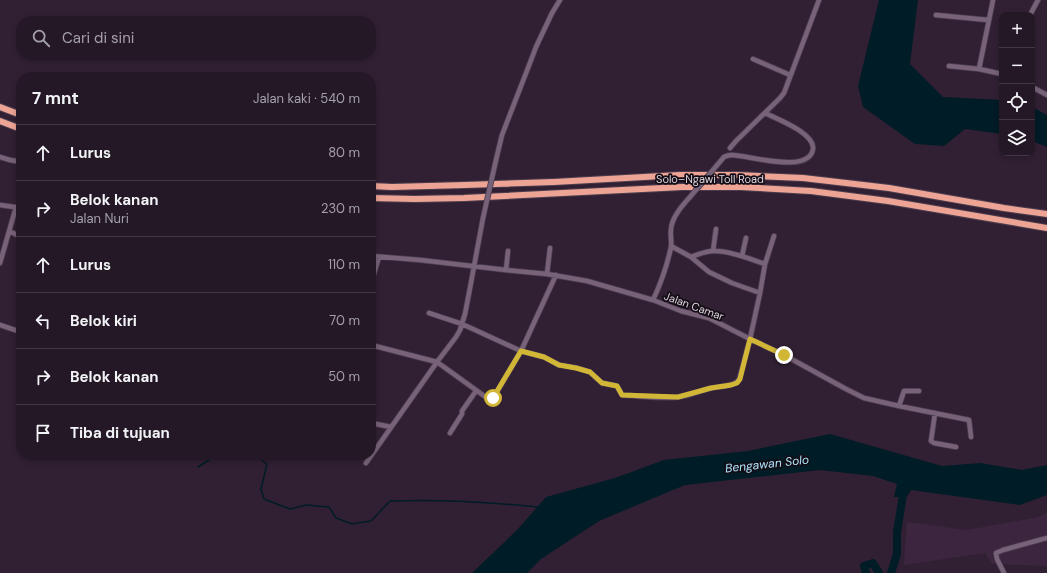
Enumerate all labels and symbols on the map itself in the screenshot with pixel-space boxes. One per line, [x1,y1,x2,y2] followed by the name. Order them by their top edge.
[656,172,764,186] street label: Solo–Ngawi Toll Road
[662,289,726,323] street label: Jalan Camar
[775,346,793,364] route end
[484,389,502,407] route start
[724,452,810,476] water label: Bengawan Solo

